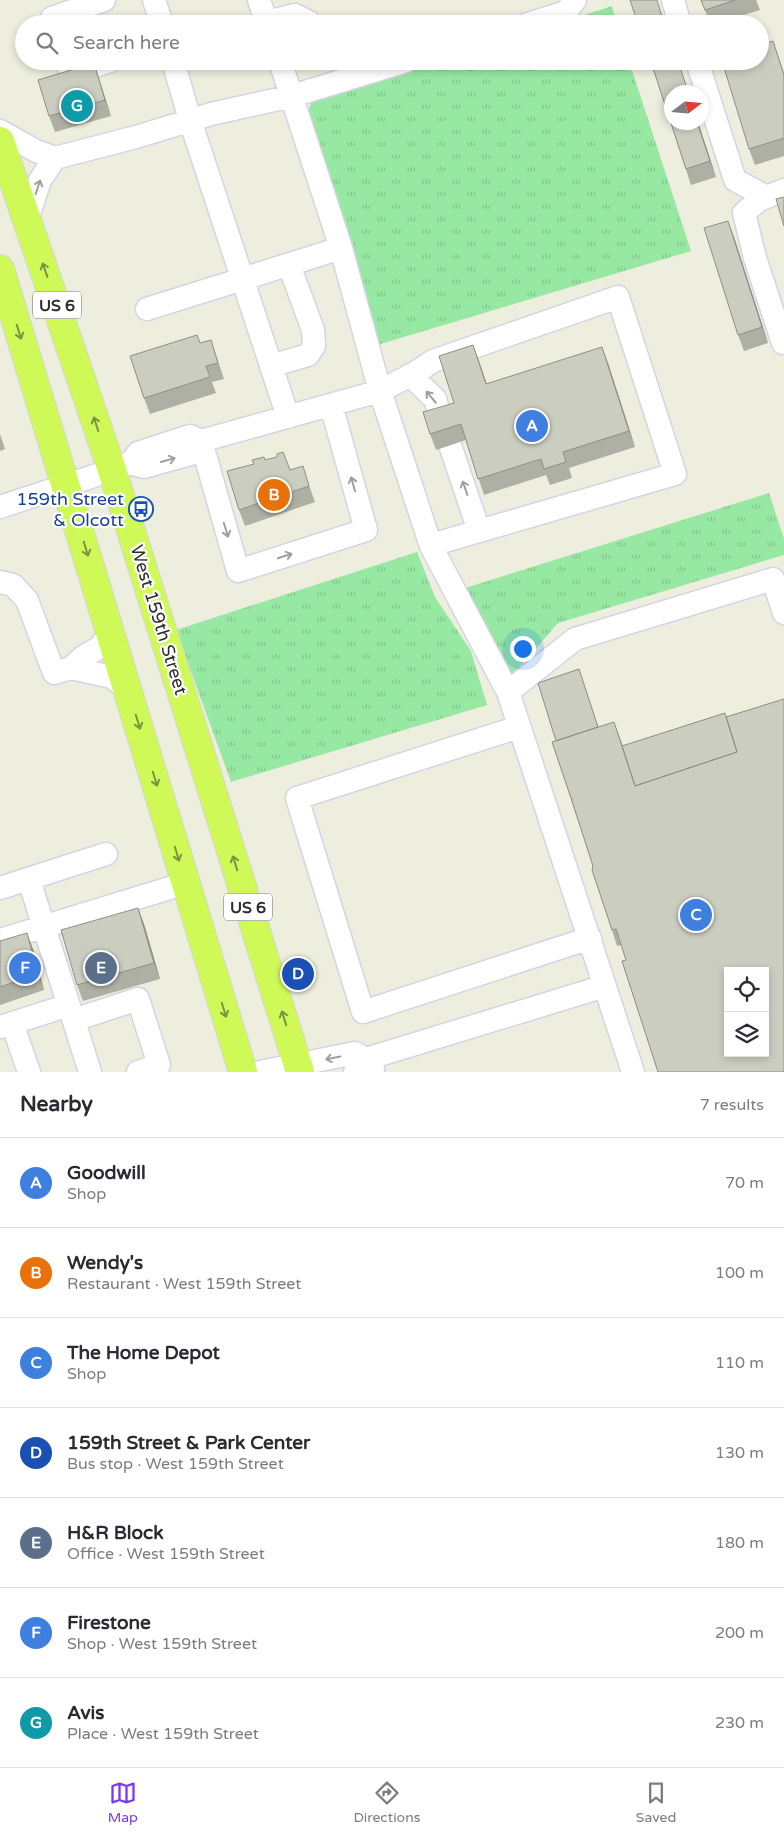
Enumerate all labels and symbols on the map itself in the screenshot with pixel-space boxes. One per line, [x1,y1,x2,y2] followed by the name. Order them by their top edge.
[664,85,709,130] north arrow
[61,87,93,125] pin: G
[33,179,43,195] one-way arrow
[39,262,49,278] one-way arrow
[33,292,81,318] road number: US 6
[14,324,24,340] one-way arrow
[426,390,437,403] one-way arrow
[516,407,548,445] pin: A
[91,416,101,432] one-way arrow
[160,455,176,464] one-way arrow
[258,476,290,514] pin: B
[348,476,357,492] one-way arrow
[460,481,469,496] one-way arrow
[16,488,124,531] place label: 159th Street & Olcott
[128,496,154,522] bus stop icon: 159th Street & Olcott
[222,522,232,538] one-way arrow
[81,541,91,557] one-way arrow
[126,542,192,698] street label: West 159th Street
[276,551,292,561] one-way arrow
[510,636,536,662] your location
[133,713,143,729] one-way arrow
[150,771,160,787] one-way arrow
[173,845,183,861] one-way arrow
[229,856,239,872] one-way arrow
[224,894,272,920] road number: US 6
[680,896,712,934] pin: C
[9,949,41,987] pin: F
[85,949,117,987] pin: E
[282,955,314,993] pin: D
[219,1001,229,1017] one-way arrow
[278,1011,288,1027] one-way arrow
[325,1054,341,1063] one-way arrow

